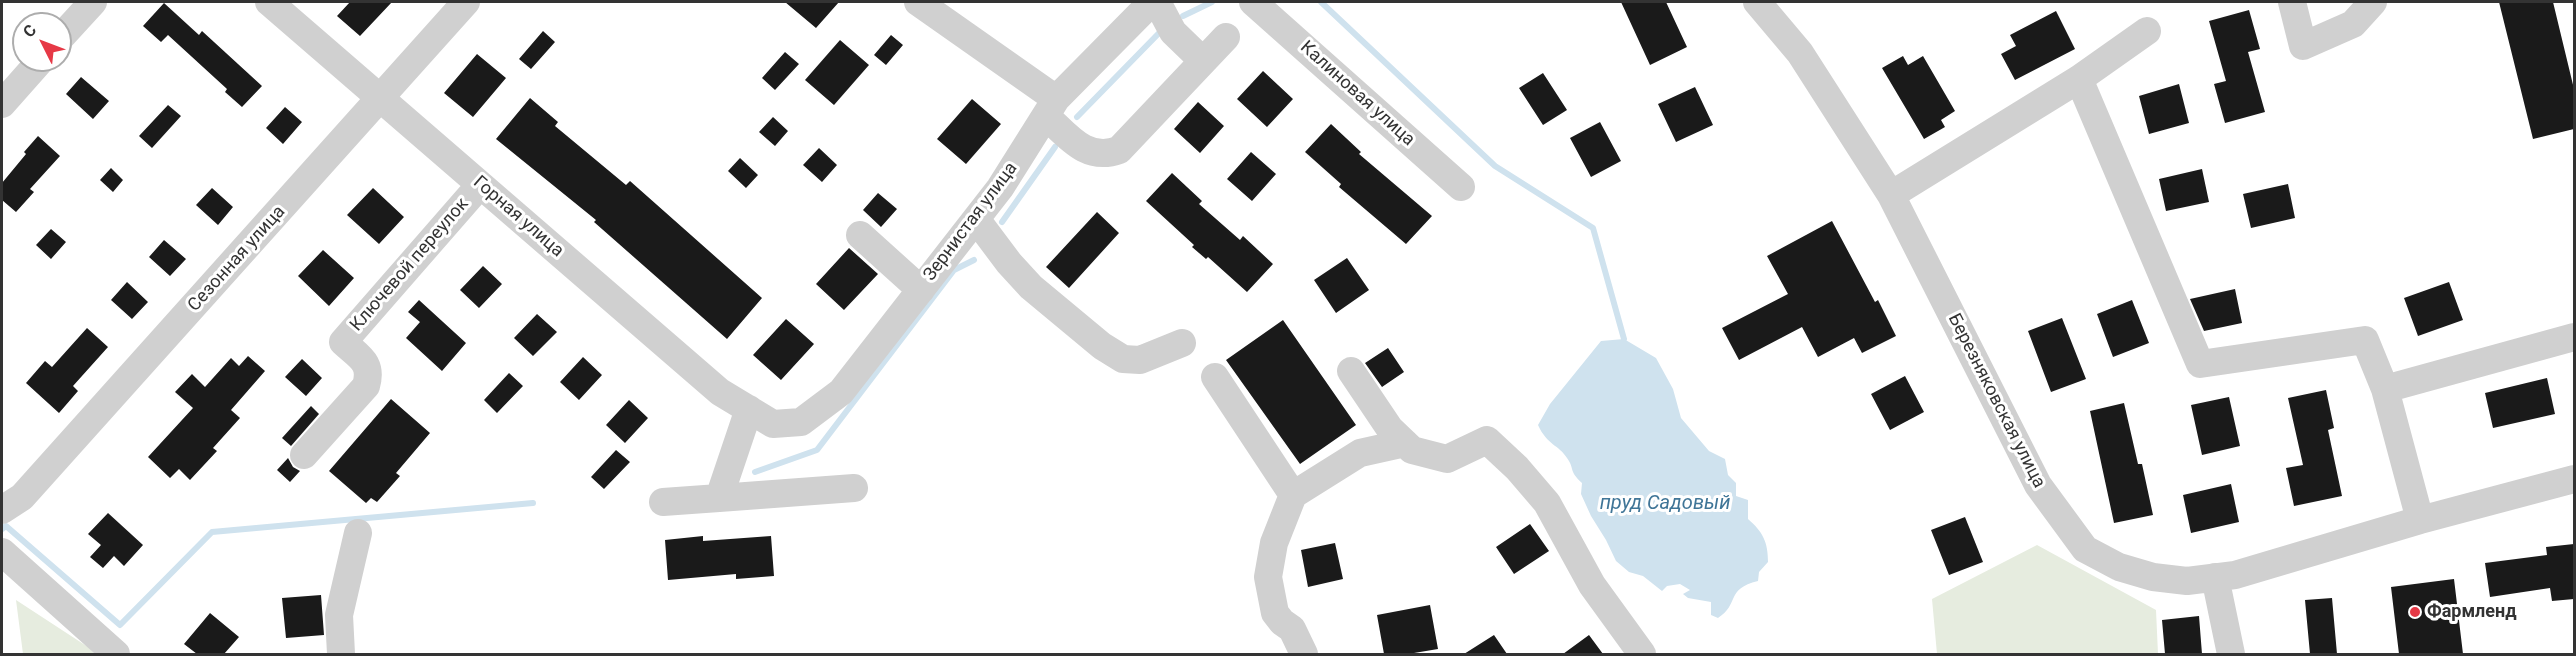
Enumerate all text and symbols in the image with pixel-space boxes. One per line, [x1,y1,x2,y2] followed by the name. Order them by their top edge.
[12,12,72,72] north arrow
[19,21,40,41] text: С
[1295,37,1419,151] street label: Калиновая улица
[919,159,1023,285] street label: Зернистая улица
[468,172,568,262] street label: Горная улица
[346,194,474,336] street label: Ключевой переулок
[184,202,290,316] street label: Сезонная улица
[1943,310,2049,492] street label: Березняковская улица
[1600,492,1730,516] water label: пруд Садовый
[2427,601,2517,623] place label: Фармленд
[2408,605,2422,619] marker: Фармленд

